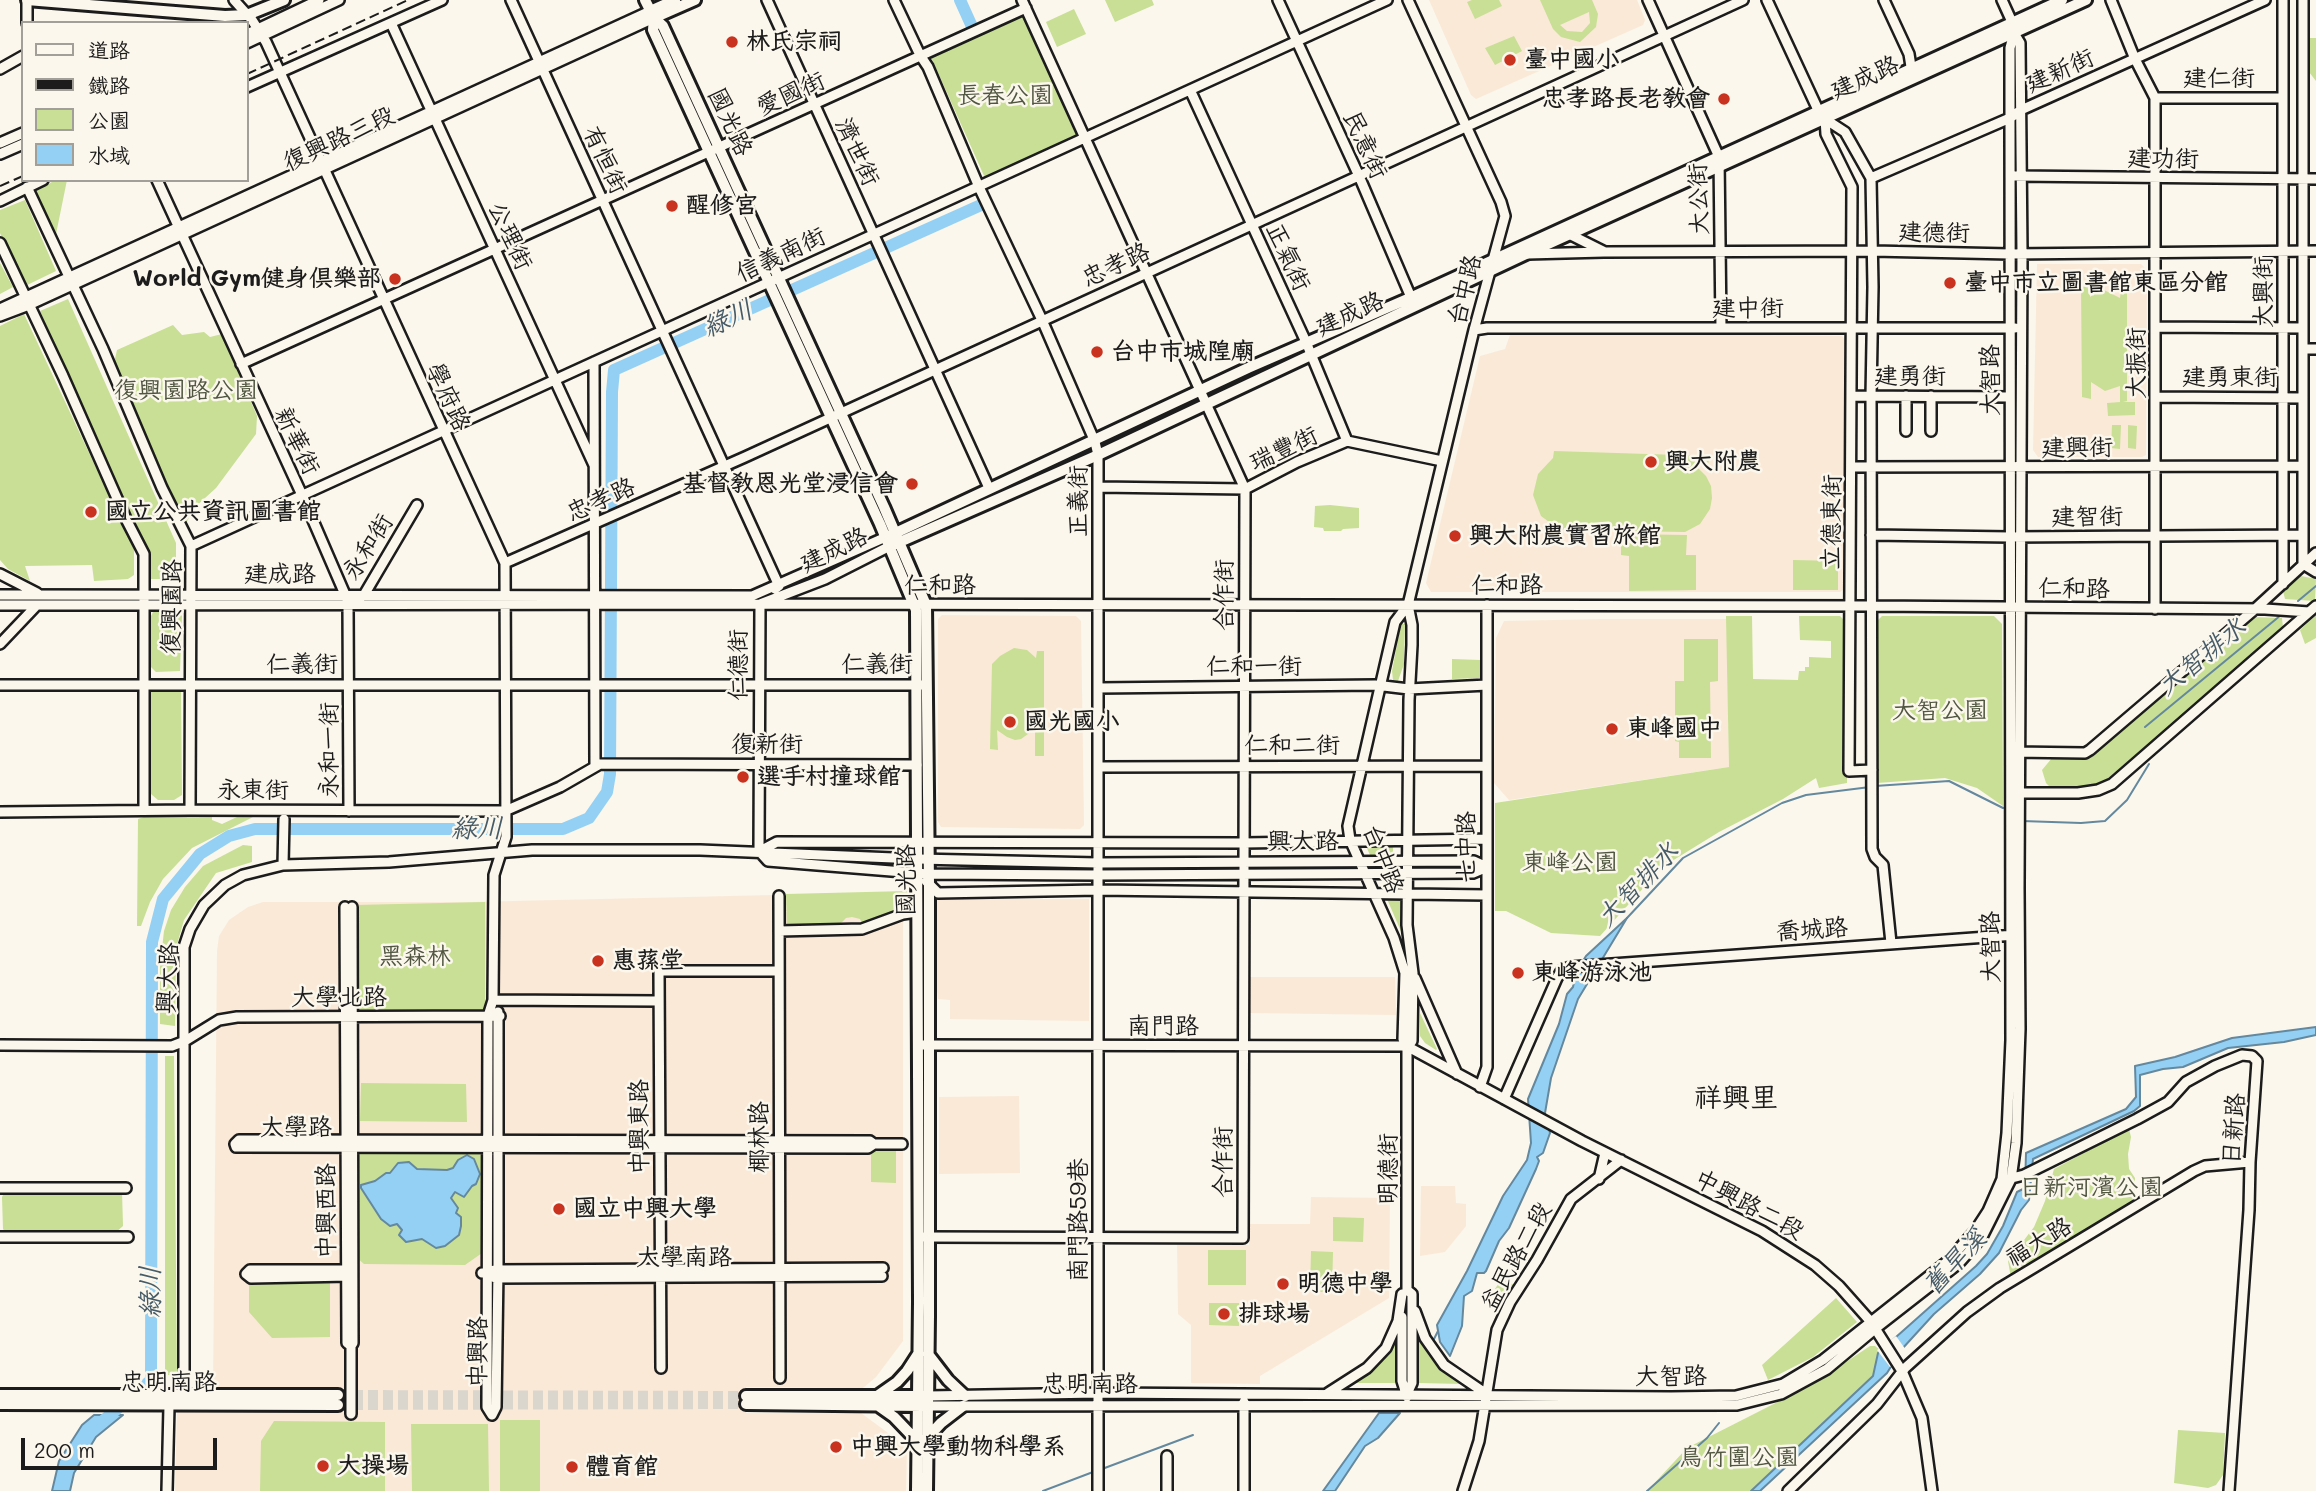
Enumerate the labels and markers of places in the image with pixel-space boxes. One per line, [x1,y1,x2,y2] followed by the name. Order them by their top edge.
[746,28,842,56] place label: 林氏宗祠
[724,34,740,50] marker: 林氏宗祠
[1524,46,1620,74] place label: 臺中國小
[1502,52,1518,68] marker: 臺中國小
[1542,85,1710,113] place label: 忠孝路長老教會
[1716,91,1732,107] marker: 忠孝路長老教會
[686,192,758,220] place label: 醒修宮
[664,198,680,214] marker: 醒修宮
[133,265,381,293] place label: World Gym健身俱樂部
[1964,269,2228,297] place label: 臺中市立圖書館東區分館
[387,271,403,287] marker: World Gym健身俱樂部
[1942,275,1958,291] marker: 臺中市立圖書館東區分館
[1111,338,1255,366] place label: 台中市城隍廟
[1089,344,1105,360] marker: 台中市城隍廟
[1665,448,1761,476] place label: 興大附農
[1643,454,1659,470] marker: 興大附農
[682,470,898,498] place label: 基督教恩光堂浸信會
[904,476,920,492] marker: 基督教恩光堂浸信會
[105,498,321,526] place label: 國立公共資訊圖書館
[83,504,99,520] marker: 國立公共資訊圖書館
[1469,522,1661,550] place label: 興大附農實習旅館
[1447,528,1463,544] marker: 興大附農實習旅館
[1024,708,1120,736] place label: 國光國小
[1002,714,1018,730] marker: 國光國小
[1626,715,1722,743] place label: 東峰國中
[1604,721,1620,737] marker: 東峰國中
[757,763,901,791] place label: 選手村撞球館
[735,769,751,785] marker: 選手村撞球館
[612,947,684,975] place label: 惠蓀堂
[590,953,606,969] marker: 惠蓀堂
[1532,959,1652,987] place label: 東峰游泳池
[1510,965,1526,981] marker: 東峰游泳池
[573,1195,717,1223] place label: 國立中興大學
[551,1201,567,1217] marker: 國立中興大學
[1297,1270,1393,1298] place label: 明德中學
[1275,1276,1291,1292] marker: 明德中學
[1238,1300,1310,1328] place label: 排球場
[1216,1306,1232,1322] marker: 排球場
[850,1433,1066,1461] place label: 中興大學動物科學系
[828,1439,844,1455] marker: 中興大學動物科學系
[337,1452,409,1480] place label: 大操場
[586,1453,658,1481] place label: 體育館
[315,1458,331,1474] marker: 大操場
[564,1459,580,1475] marker: 體育館

